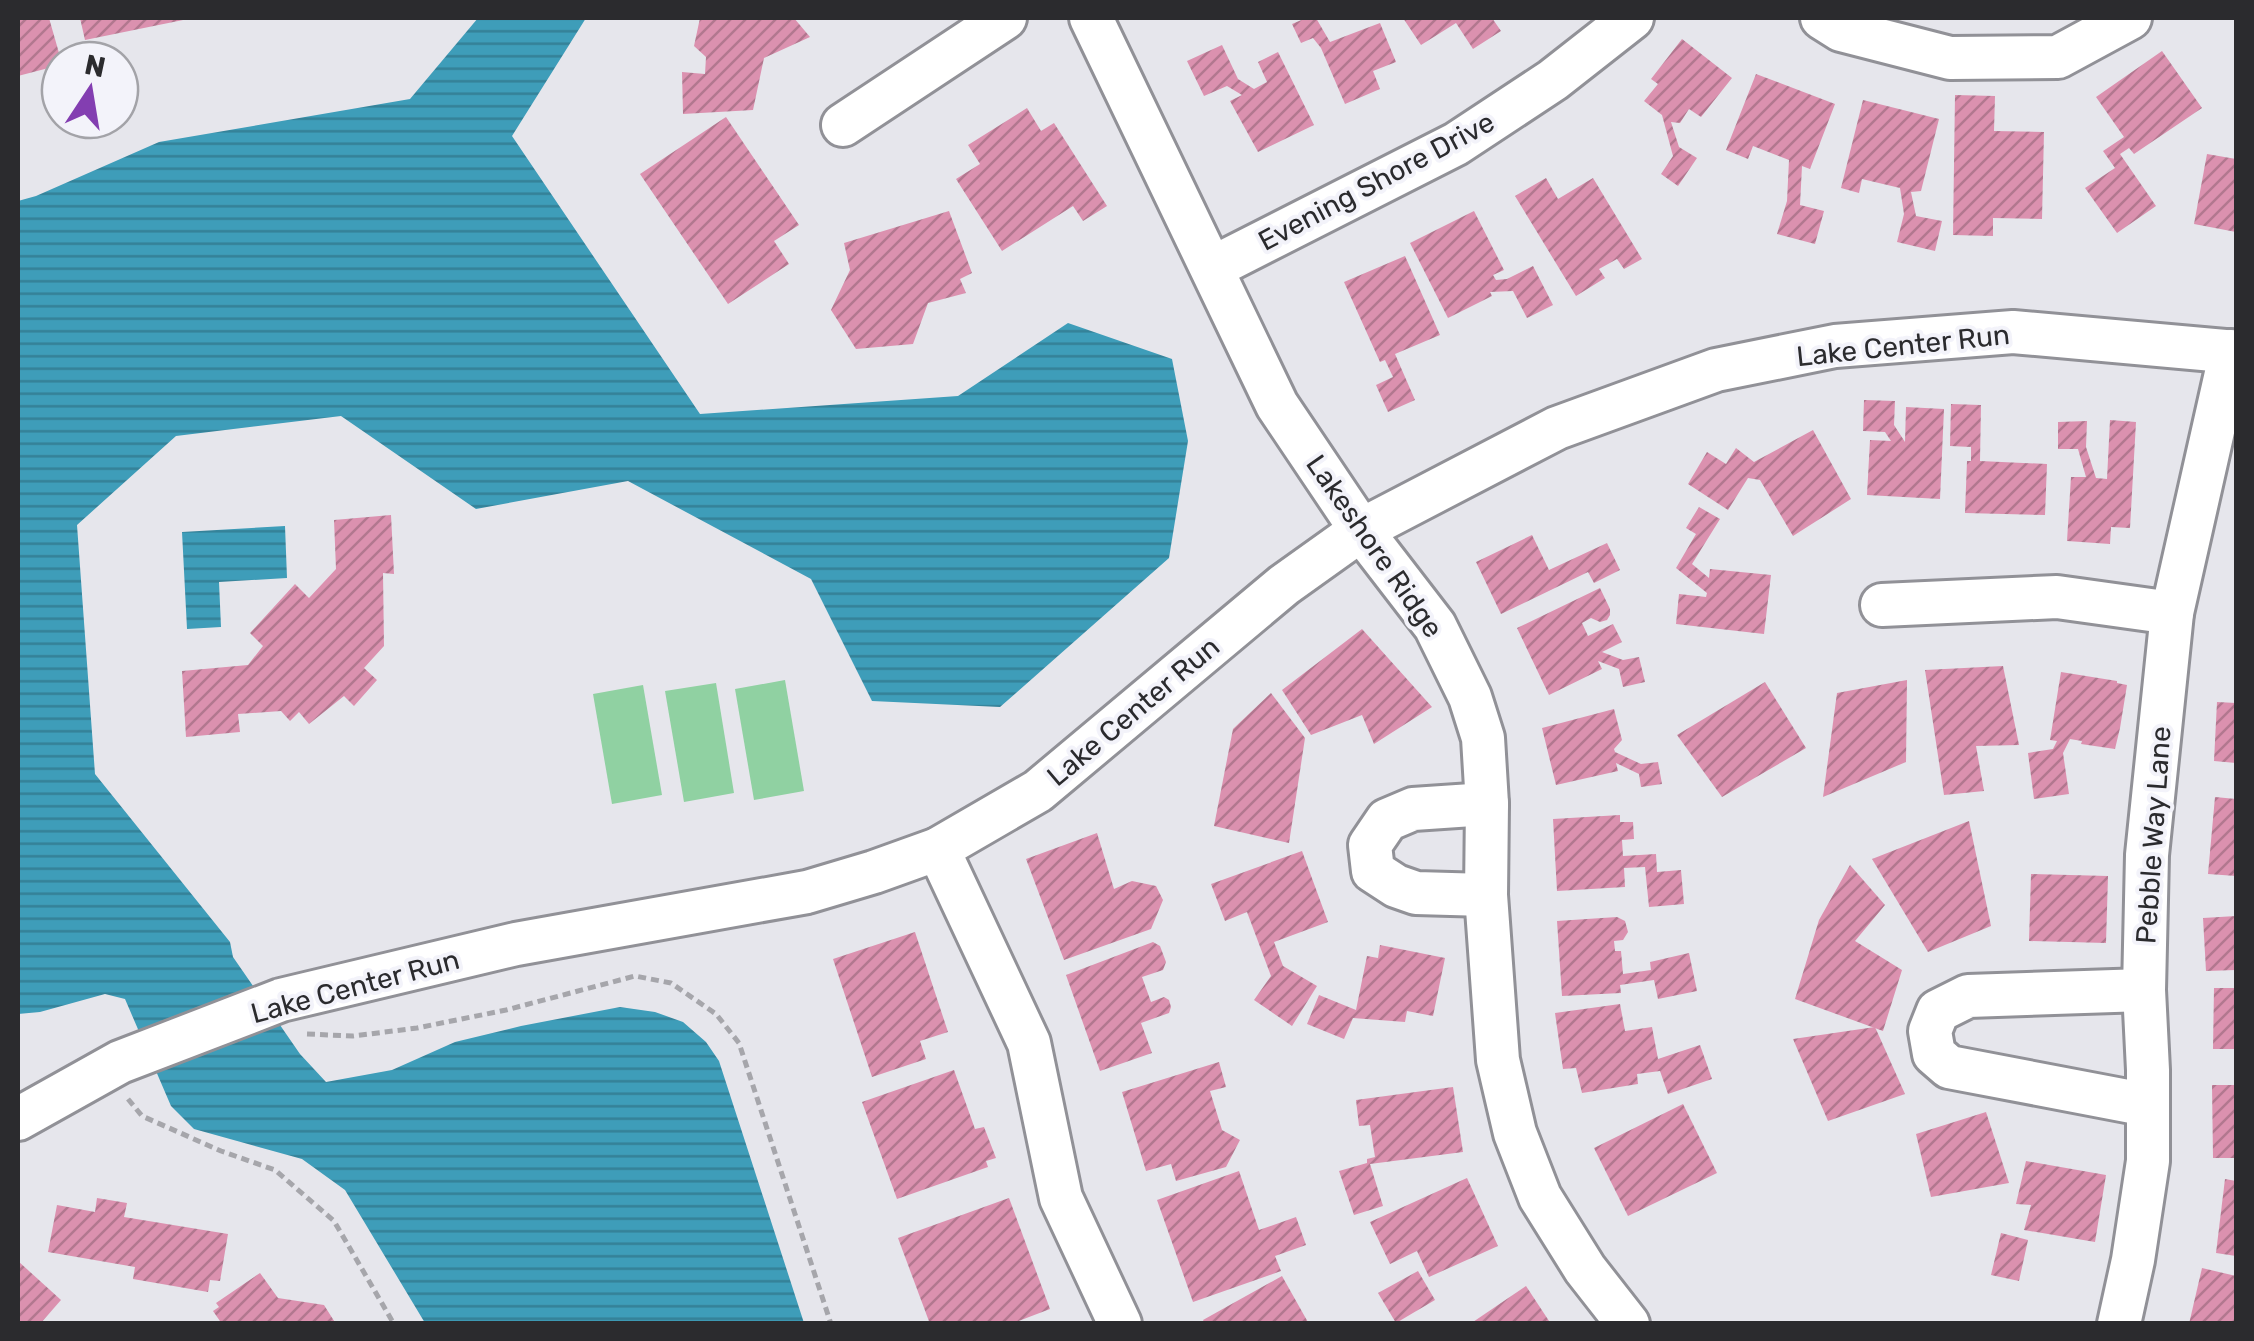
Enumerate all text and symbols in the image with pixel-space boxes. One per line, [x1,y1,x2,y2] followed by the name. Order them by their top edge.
[40,40,140,140] north arrow
[82,48,108,84] text: N
[1253,105,1500,258] street label: Evening Shore Drive
[1795,318,2011,373] street label: Lake Center Run
[1299,449,1450,644] street label: Lakeshore Ridge
[1041,630,1226,793] street label: Lake Center Run
[2129,725,2178,945] street label: Pebble Way Lane
[247,943,463,1030] street label: Lake Center Run

